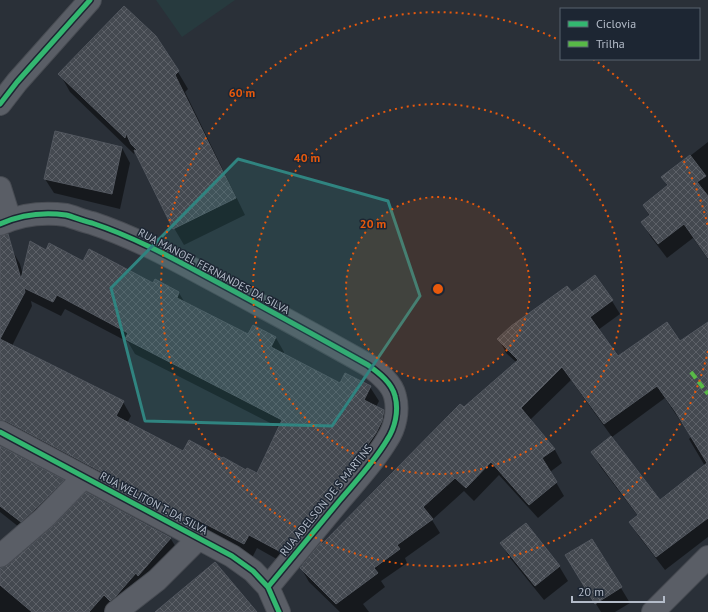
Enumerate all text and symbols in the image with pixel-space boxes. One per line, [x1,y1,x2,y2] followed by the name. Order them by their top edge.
[560,8,700,60] legend
[596,16,636,31] text: Ciclovia
[596,36,625,51] text: Trilha
[229,85,255,100] text: 60 m
[294,150,320,165] text: 40 m
[360,216,386,231] text: 20 m
[136,225,293,317] street label: RUA MANOEL FERNANDES DA SILVA
[431,282,445,296] centre of rings
[277,441,375,559] street label: RUA ADELSON DE S MARTINS
[98,469,211,538] street label: RUA WELITON T. DA SILVA
[572,578,664,604] scale bar
[578,584,604,599] text: 20 m

